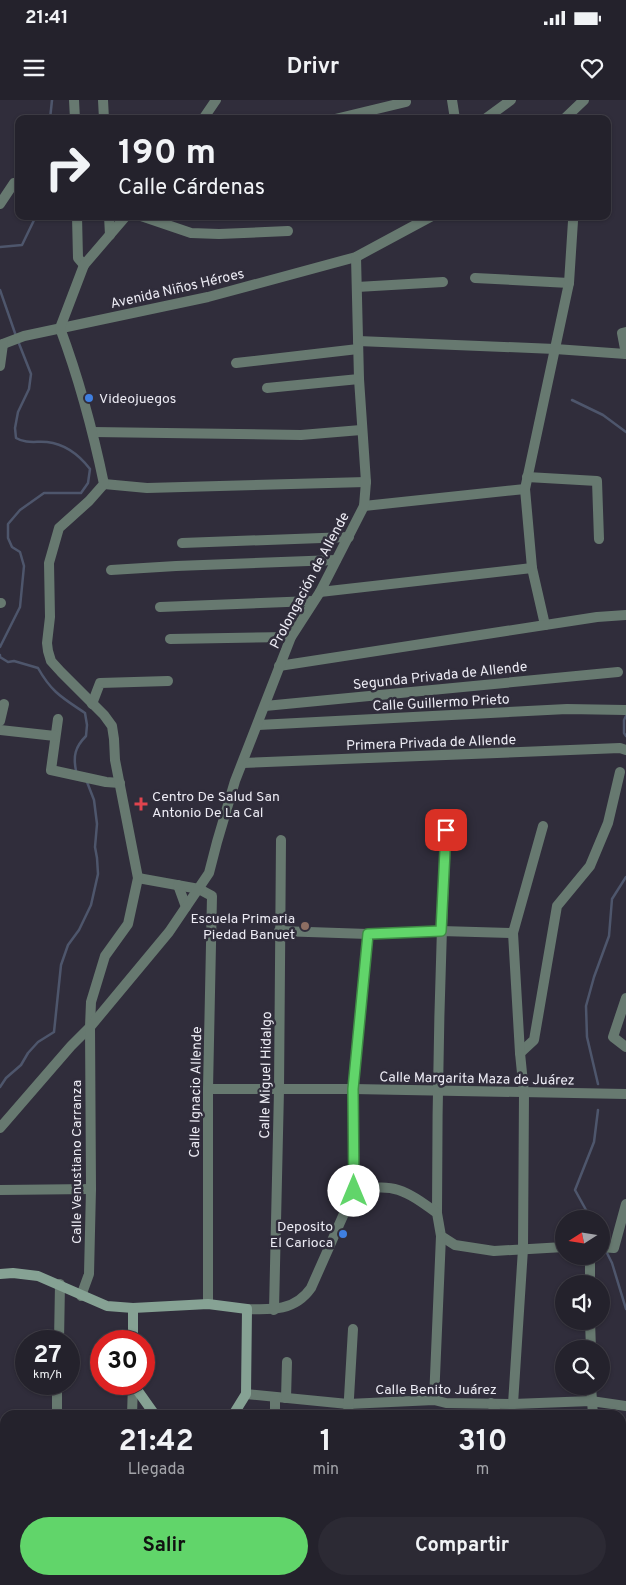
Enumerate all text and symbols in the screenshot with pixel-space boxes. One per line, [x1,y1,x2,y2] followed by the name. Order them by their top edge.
[25,6,69,30] text: 21:41
[20,54,48,82] icon: menu
[287,54,339,81] text: Drivr
[578,54,606,82] icon: heart
[118,132,216,176] text: 190 m
[35,135,100,200] icon: right
[118,175,265,202] text: Calle Cárdenas
[109,266,246,313] street label: Avenida Niños Héroes
[99,391,176,408] place label: Videojuegos
[83,392,95,404] marker: Videojuegos
[267,509,354,652] street label: Prolongación de Allende
[352,659,528,694] street label: Segunda Privada de Allende
[372,691,510,716] street label: Calle Guillermo Prieto
[346,732,516,755] street label: Primera Privada de Allende
[152,789,280,822] place label: Centro De Salud San Antonio De La Cal
[134,797,148,811] marker: Centro De Salud San Antonio De La Cal
[425,809,467,851] pin
[432,816,460,844] icon: arrive
[190,911,295,944] place label: Escuela Primaria Piedad Banuet
[299,920,311,932] marker: Escuela Primaria Piedad Banuet
[257,1011,276,1139] street label: Calle Miguel Hidalgo
[187,1026,206,1158] street label: Calle Ignacio Allende
[379,1069,575,1090] street label: Calle Margarita Maza de Juárez
[69,1080,86,1244] street label: Calle Venustiano Carranza
[327,1164,379,1216] position arrow
[555,1210,610,1265] north arrow
[555,1210,610,1395] map controls
[270,1219,333,1252] place label: Deposito El Carioca
[337,1228,349,1240] marker: Deposito El Carioca
[555,1275,610,1330] button: sound
[90,1330,155,1395] speed limit sign: 30
[33,1340,62,1372] text: 27
[555,1340,610,1395] button: search
[33,1367,62,1383] text: km/h
[375,1382,497,1399] street label: Calle Benito Juárez
[119,1424,194,1461] text: 21:42
[320,1424,332,1461] text: 1
[458,1424,507,1461] text: 310
[128,1460,185,1480] text: Llegada
[312,1460,339,1480] text: min
[476,1460,489,1480] text: m
[20,1517,308,1575] button: Salir
[318,1517,606,1575] button: Compartir

